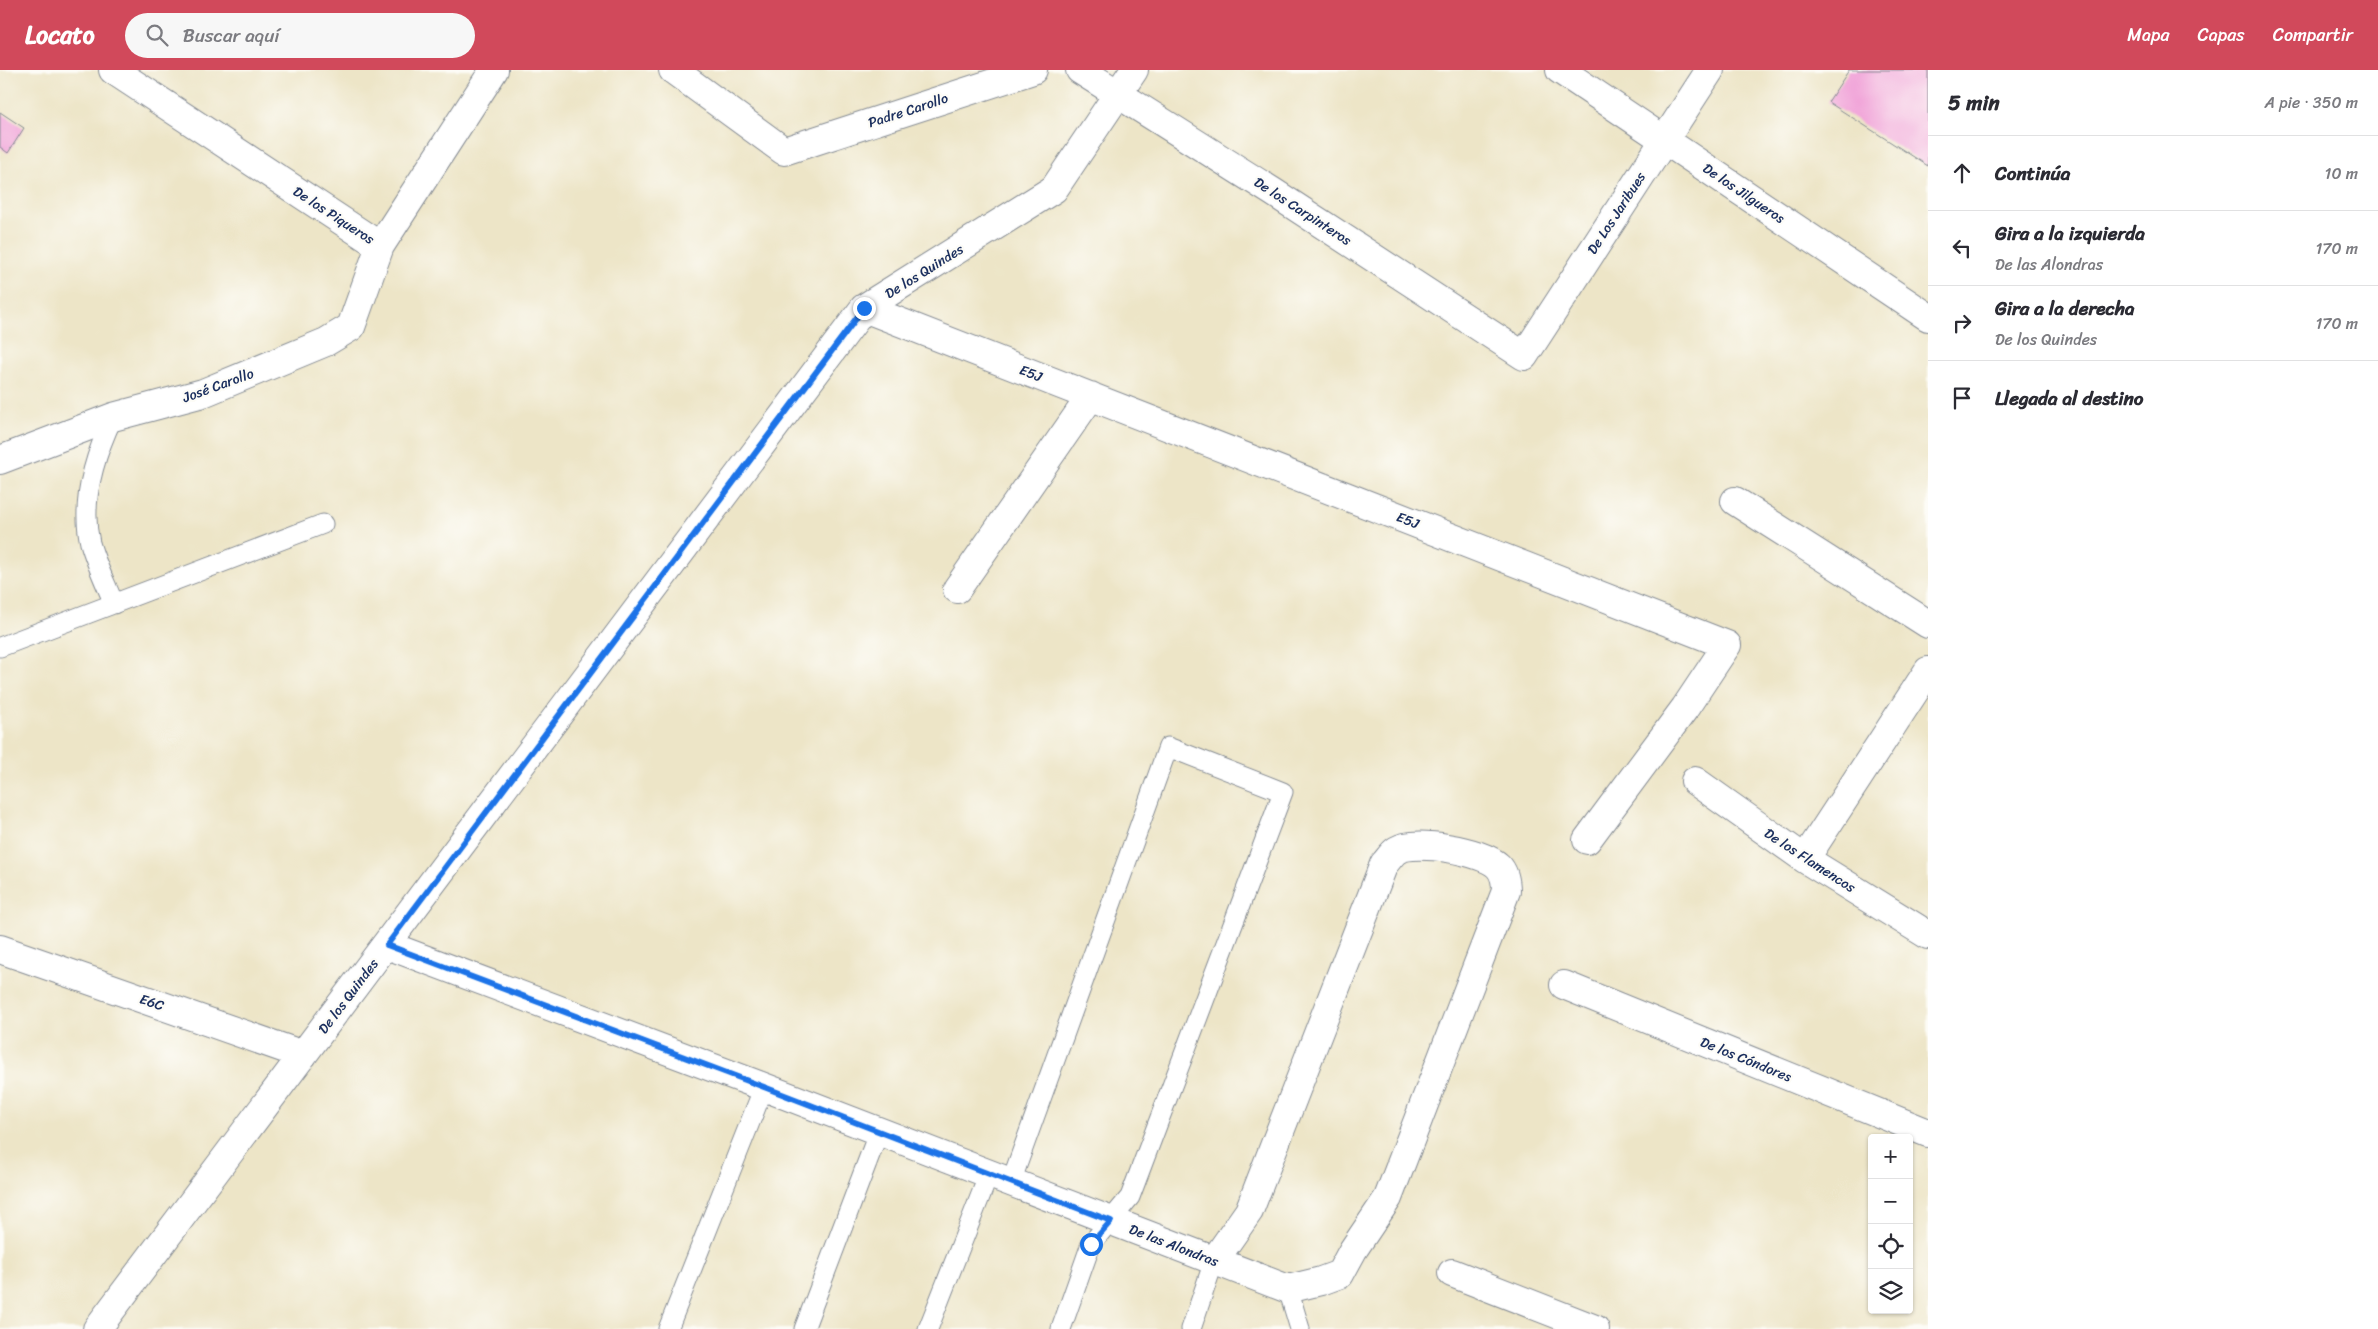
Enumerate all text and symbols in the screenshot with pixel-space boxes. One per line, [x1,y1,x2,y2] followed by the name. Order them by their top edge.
[125,13,475,58] search box
[25,14,95,56] text: Locato
[183,19,280,52] text: Buscar aquí
[2127,19,2170,51] text: Mapa
[2198,19,2245,51] text: Capas
[2273,19,2353,51] text: Compartir
[143,21,171,49] icon: search
[1948,84,2000,122] text: 5 min
[865,86,952,135] street label: Padre Carollo
[2265,88,2358,117] text: A pie · 350 m
[1697,156,1790,230] street label: De los Jilgueros
[1995,157,2070,190] text: Continúa
[1948,159,1976,187] icon: ahead
[2325,159,2358,188] text: 10 m
[1580,166,1653,260] street label: De Los Jaribues
[1249,170,1357,253] street label: De los Carpinteros
[288,180,380,252] street label: De los Piqueros
[1995,217,2145,250] text: Gira a la izquierda
[1948,234,1976,262] icon: left
[2315,234,2358,263] text: 170 m
[880,237,969,306] street label: De los Quindes
[1995,250,2103,279] text: De las Alondras
[1995,292,2134,325] text: Gira a la derecha
[853,297,876,320] route end
[1948,309,1976,337] icon: right
[2315,309,2358,338] text: 170 m
[1995,325,2097,354] text: De los Quindes
[1016,358,1046,389] street label: E5J
[178,361,257,410] street label: José Carollo
[1995,382,2144,415] text: Llegada al destino
[1948,384,1976,412] icon: arrive
[1393,505,1423,536] street label: E5J
[1759,821,1861,900] street label: De los Flamencos
[311,953,386,1040] street label: De los Quindes
[136,987,168,1018] street label: E6C
[1696,1030,1796,1089] street label: De los Cóndores
[1868,1134,1913,1314] map controls
[1868,1134,1913,1179] button: +
[1868,1179,1913,1224] button: −
[1125,1217,1223,1274] street label: De las Alondras
[1868,1224,1913,1269] button: locate
[1080,1233,1103,1256] route start
[1868,1269,1913,1314] button: layers

